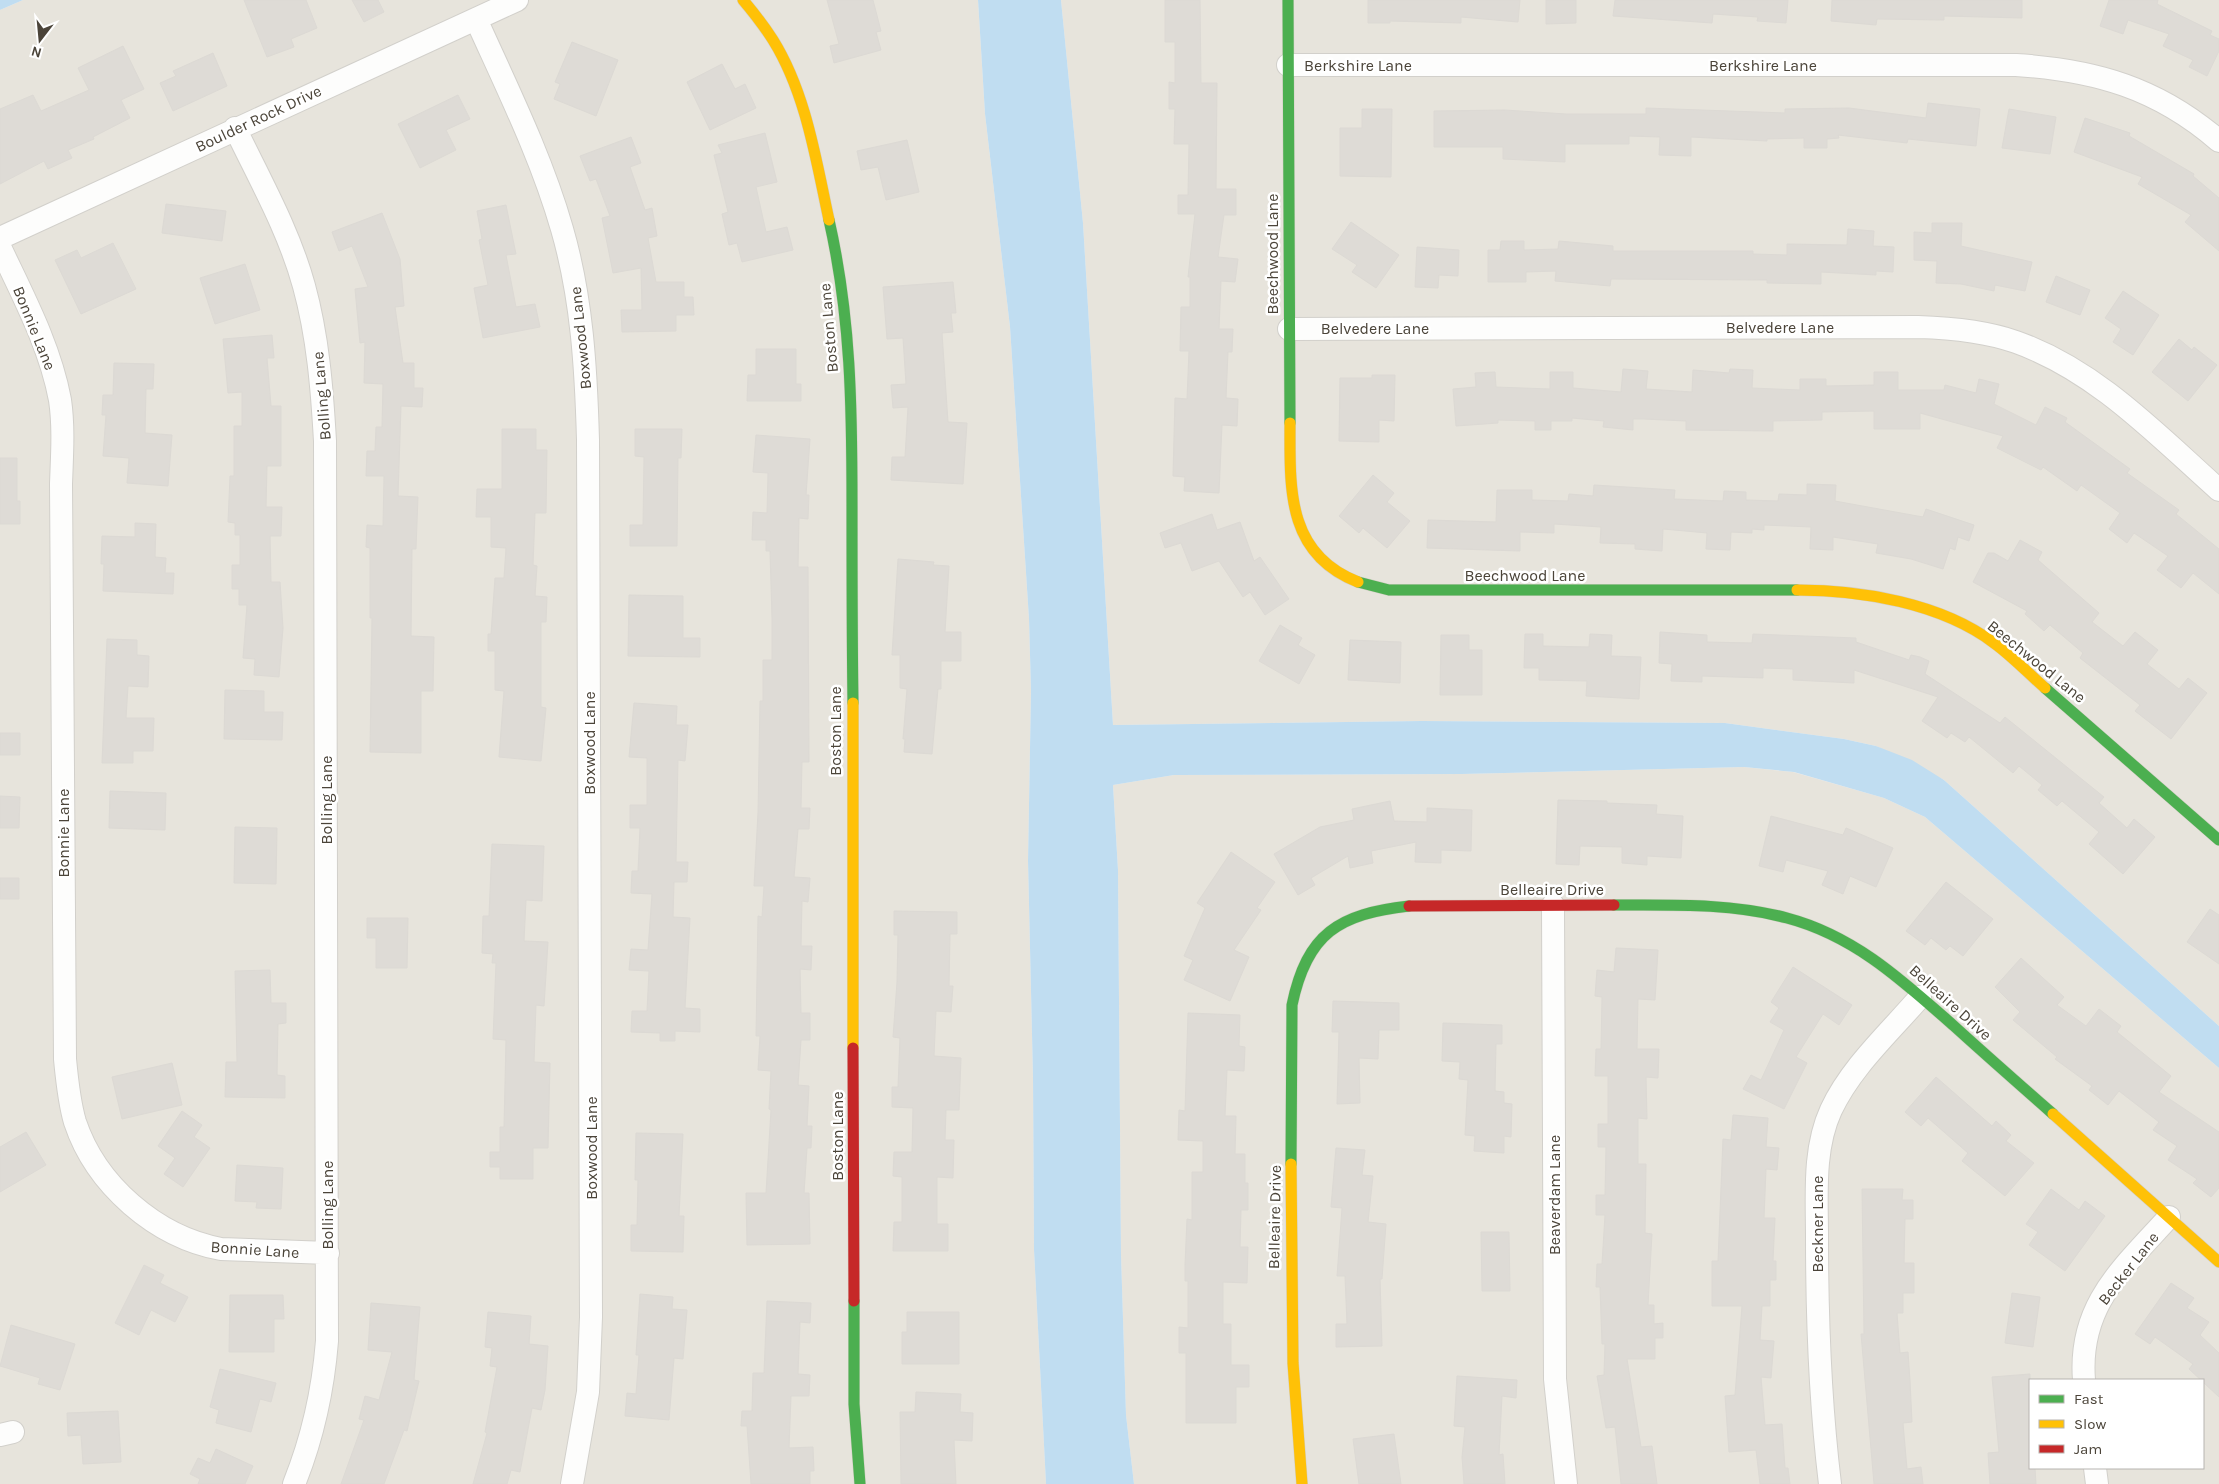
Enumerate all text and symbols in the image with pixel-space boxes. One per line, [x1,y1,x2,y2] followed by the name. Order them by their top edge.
[15,15,65,65] north arrow
[29,42,44,62] text: N
[1304,56,1412,75] street label: Berkshire Lane
[1709,56,1817,75] street label: Berkshire Lane
[192,81,324,156] street label: Boulder Rock Drive
[1263,194,1282,314] street label: Beechwood Lane
[9,283,60,373] street label: Bonnie Lane
[815,283,842,373] street label: Boston Lane
[566,286,595,390] street label: Boxwood Lane
[1726,318,1834,337] street label: Belvedere Lane
[1321,319,1429,338] street label: Belvedere Lane
[308,351,335,441] street label: Bolling Lane
[1465,566,1585,585] street label: Beechwood Lane
[1984,616,2090,707] street label: Beechwood Lane
[826,686,845,776] street label: Boston Lane
[580,691,599,795] street label: Boxwood Lane
[317,755,336,845] street label: Bolling Lane
[54,789,73,877] street label: Bonnie Lane
[1500,880,1604,899] street label: Belleaire Drive
[1906,960,1996,1044] street label: Belleaire Drive
[828,1091,847,1181] street label: Boston Lane
[582,1096,601,1200] street label: Boxwood Lane
[1545,1135,1564,1255] street label: Beaverdam Lane
[318,1160,337,1250] street label: Bolling Lane
[1264,1165,1285,1269] street label: Belleaire Drive
[1808,1175,1827,1273] street label: Beckner Lane
[2094,1228,2163,1309] street label: Becker Lane
[210,1237,300,1262] street label: Bonnie Lane
[2029,1379,2204,1469] legend
[2074,1390,2104,1408] text: Fast
[2074,1415,2106,1433] text: Slow
[2074,1440,2102,1458] text: Jam

